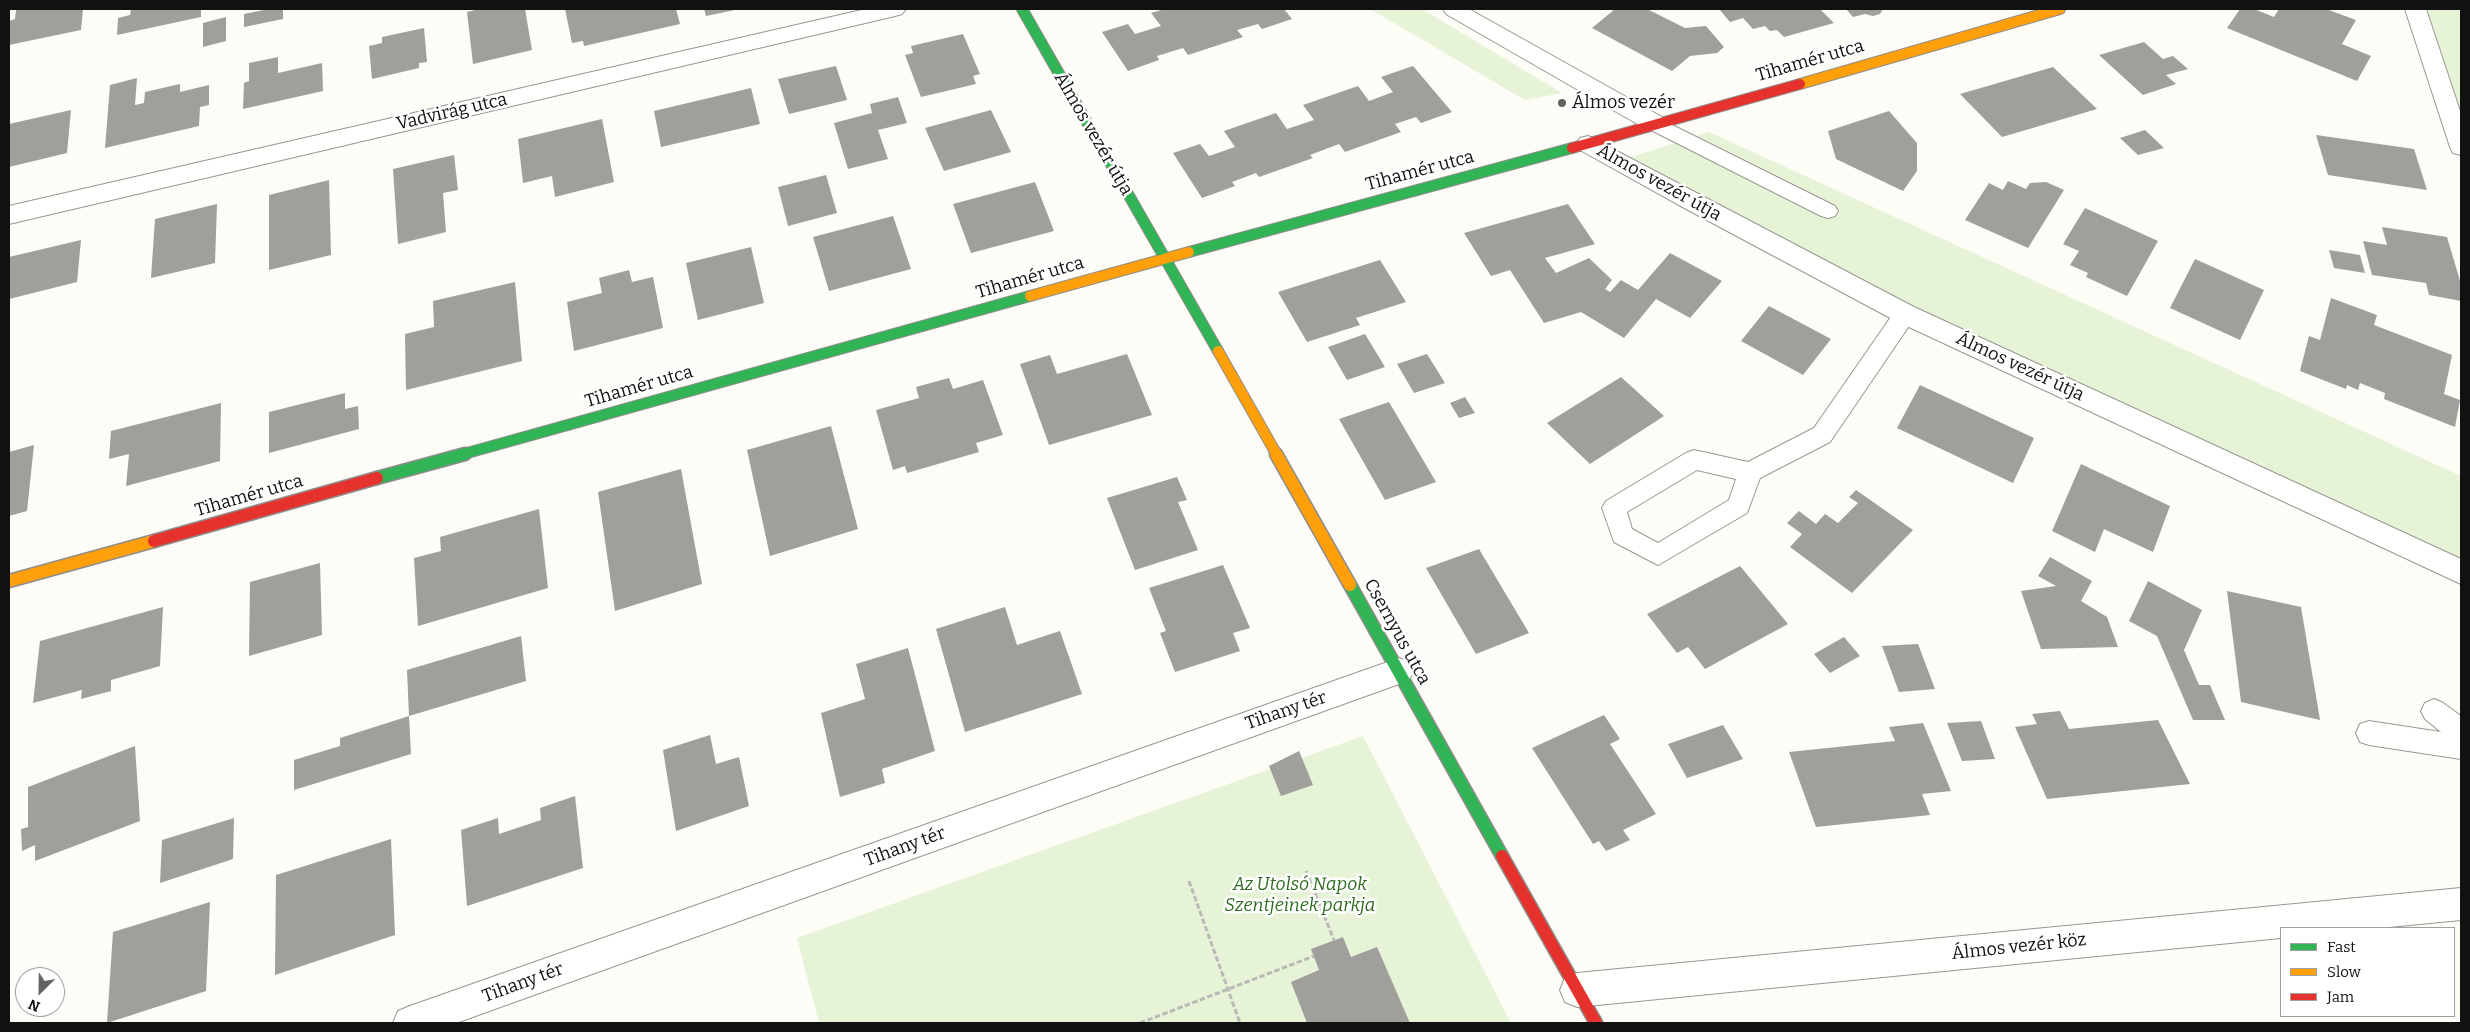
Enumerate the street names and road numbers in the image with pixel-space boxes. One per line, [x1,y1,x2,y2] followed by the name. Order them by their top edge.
[1754,35,1866,87] street label: Tihamér utca
[1049,69,1137,199] street label: Álmos vezér útja
[395,89,509,135] street label: Vadvirág utca
[1593,140,1725,226] street label: Álmos vezér útja
[1363,146,1477,196] street label: Tihamér utca
[974,252,1086,304] street label: Tihamér utca
[1953,328,2087,406] street label: Álmos vezér útja
[583,361,695,413] street label: Tihamér utca
[193,470,305,522] street label: Tihamér utca
[1359,575,1435,689] street label: Csernyus utca
[1242,687,1330,735] street label: Tihany tér
[862,822,948,872] street label: Tihany tér
[1951,929,2087,965] street label: Álmos vezér köz
[480,958,566,1008] street label: Tihany tér

